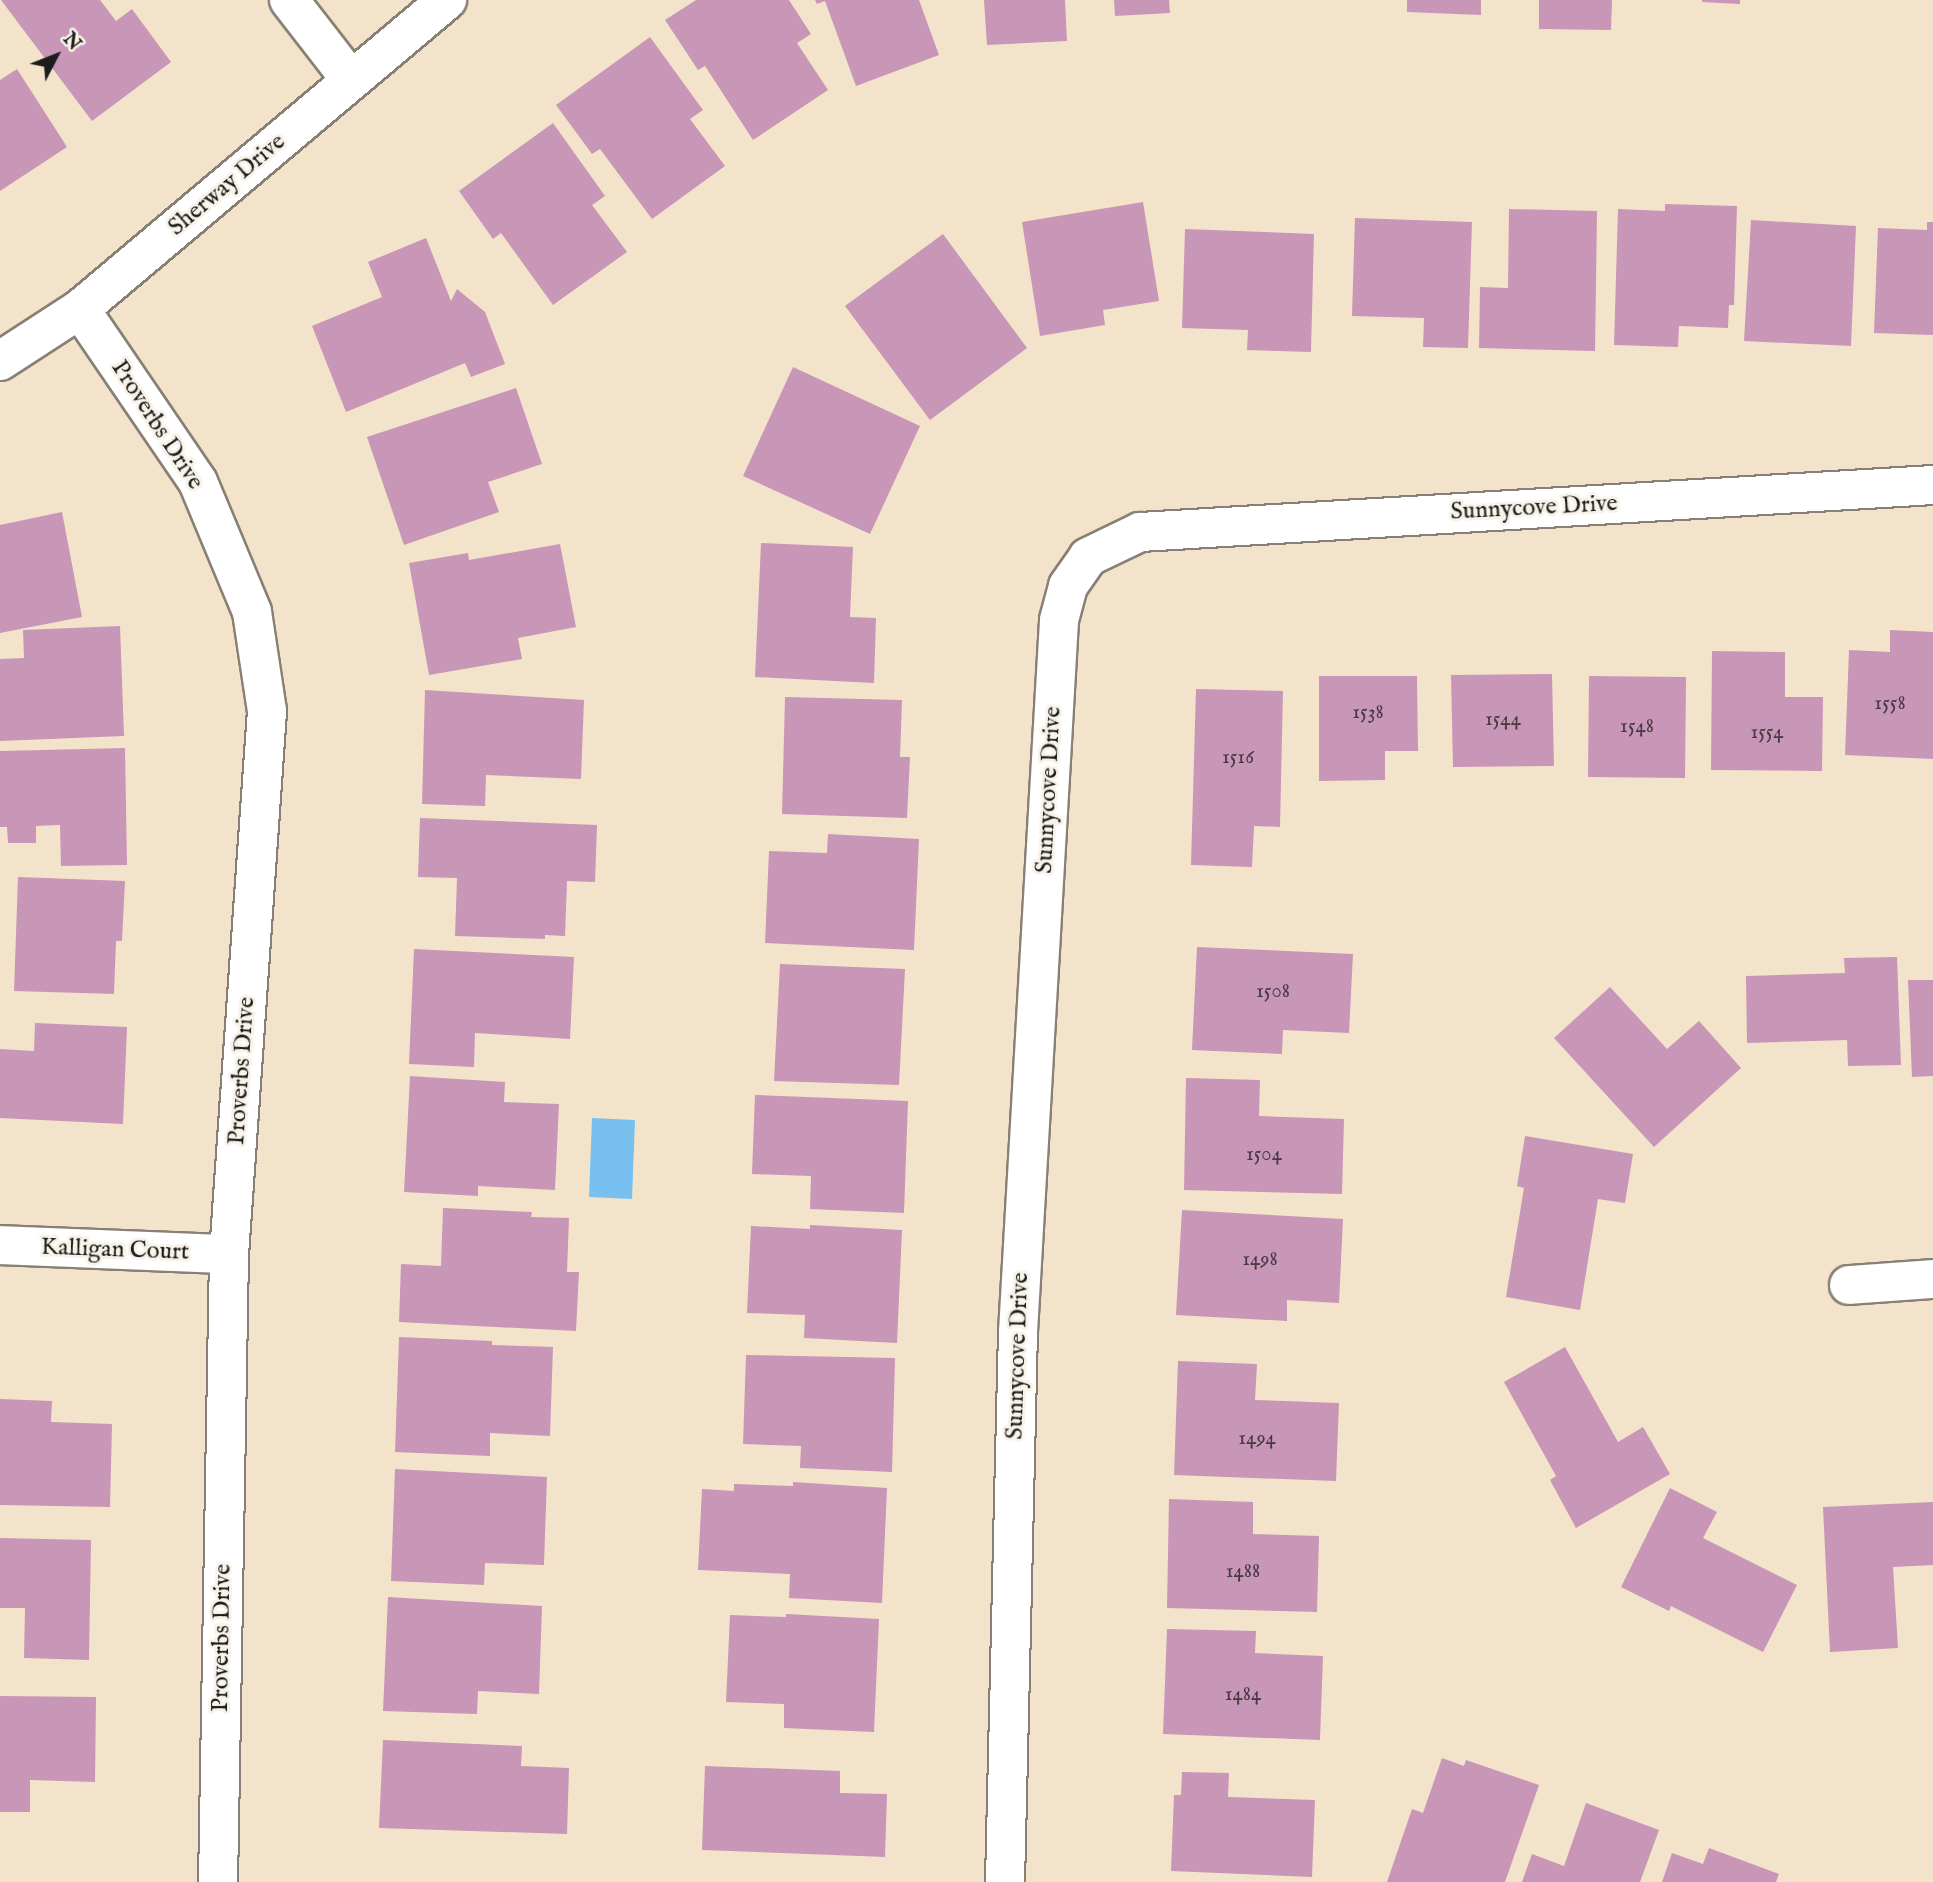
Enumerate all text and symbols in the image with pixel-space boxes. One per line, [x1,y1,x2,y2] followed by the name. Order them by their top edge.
[21,21,91,91] north arrow
[57,28,86,56] text: N
[163,128,291,242] street label: Sherway Drive
[105,355,209,495] street label: Proverbs Drive
[1450,489,1618,527] street label: Sunnycove Drive
[1874,691,1906,717] house number: 1558
[1352,700,1384,726] house number: 1538
[1030,706,1068,874] street label: Sunnycove Drive
[1485,707,1521,733] house number: 1544
[1620,714,1654,740] house number: 1548
[1750,720,1784,746] house number: 1554
[1222,745,1254,771] house number: 1516
[1256,979,1290,1005] house number: 1508
[222,996,262,1146] street label: Proverbs Drive
[1246,1142,1282,1168] house number: 1504
[40,1233,190,1267] street label: Kalligan Court
[1242,1247,1278,1273] house number: 1498
[1001,1272,1035,1440] street label: Sunnycove Drive
[1238,1426,1276,1452] house number: 1494
[1226,1559,1260,1585] house number: 1488
[206,1564,238,1712] street label: Proverbs Drive
[1225,1682,1261,1708] house number: 1484

